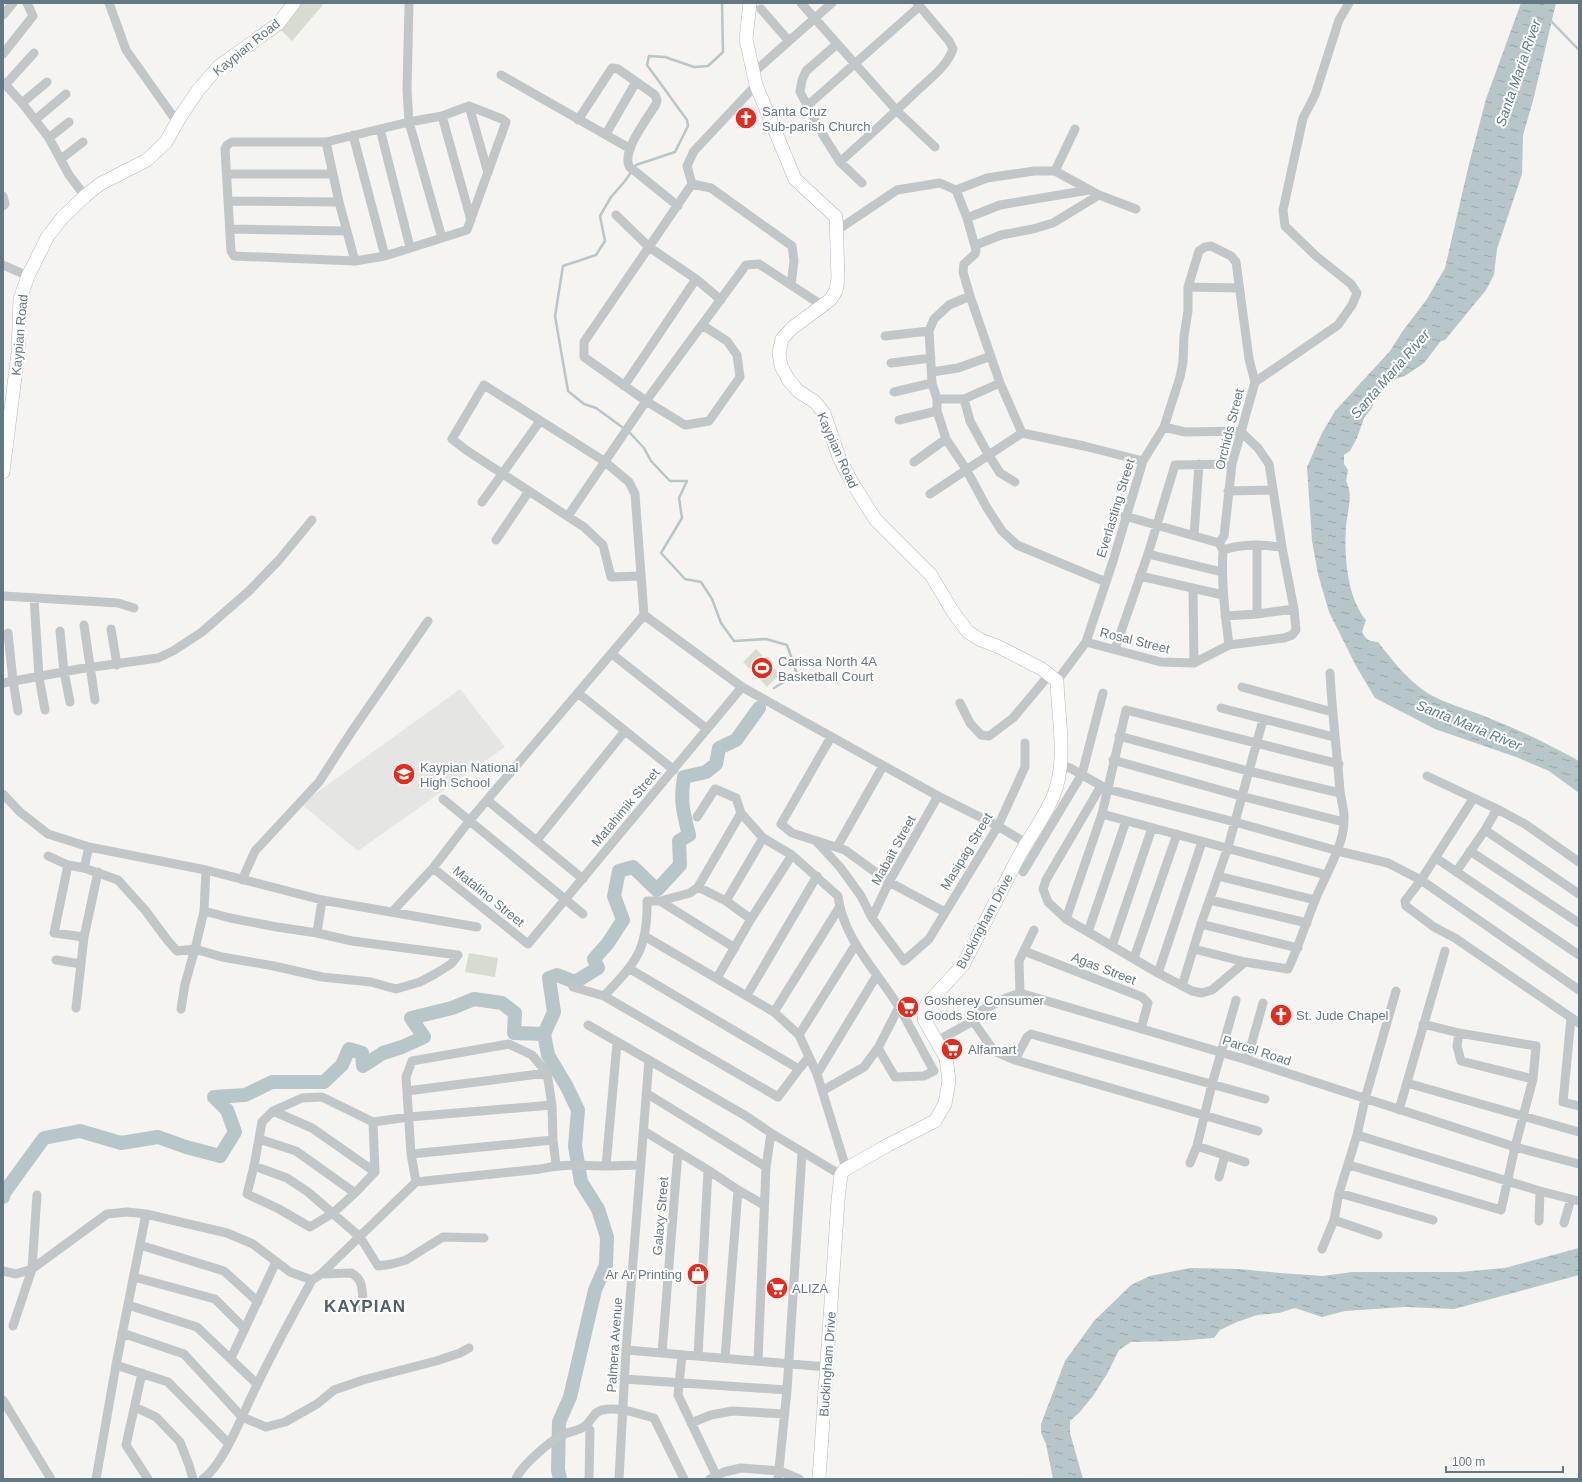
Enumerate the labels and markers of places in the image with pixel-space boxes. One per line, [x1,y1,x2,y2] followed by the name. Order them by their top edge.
[762,104,870,134] place label: Santa Cruz Sub-parish Church
[733,105,759,131] church icon: Santa Cruz Sub-parish Church
[778,654,877,684] place label: Carissa North 4A Basketball Court
[749,655,775,681] sports icon: Carissa North 4A Basketball Court
[420,760,518,790] place label: Kaypian National High School
[391,761,417,787] school or university icon: Kaypian National High School
[924,993,1045,1023] place label: Gosherey Consumer Goods Store
[895,994,921,1020] supermarket icon: Gosherey Consumer Goods Store
[1268,1002,1294,1028] church icon: St. Jude Chapel
[1296,1008,1389,1023] place label: St. Jude Chapel
[939,1036,965,1062] supermarket icon: Alfamart
[968,1042,1017,1057] place label: Alfamart
[685,1261,711,1287] shop icon: Ar Ar Printing
[605,1267,682,1282] place label: Ar Ar Printing
[764,1275,790,1301] supermarket icon: ALIZA
[792,1281,828,1296] place label: ALIZA

